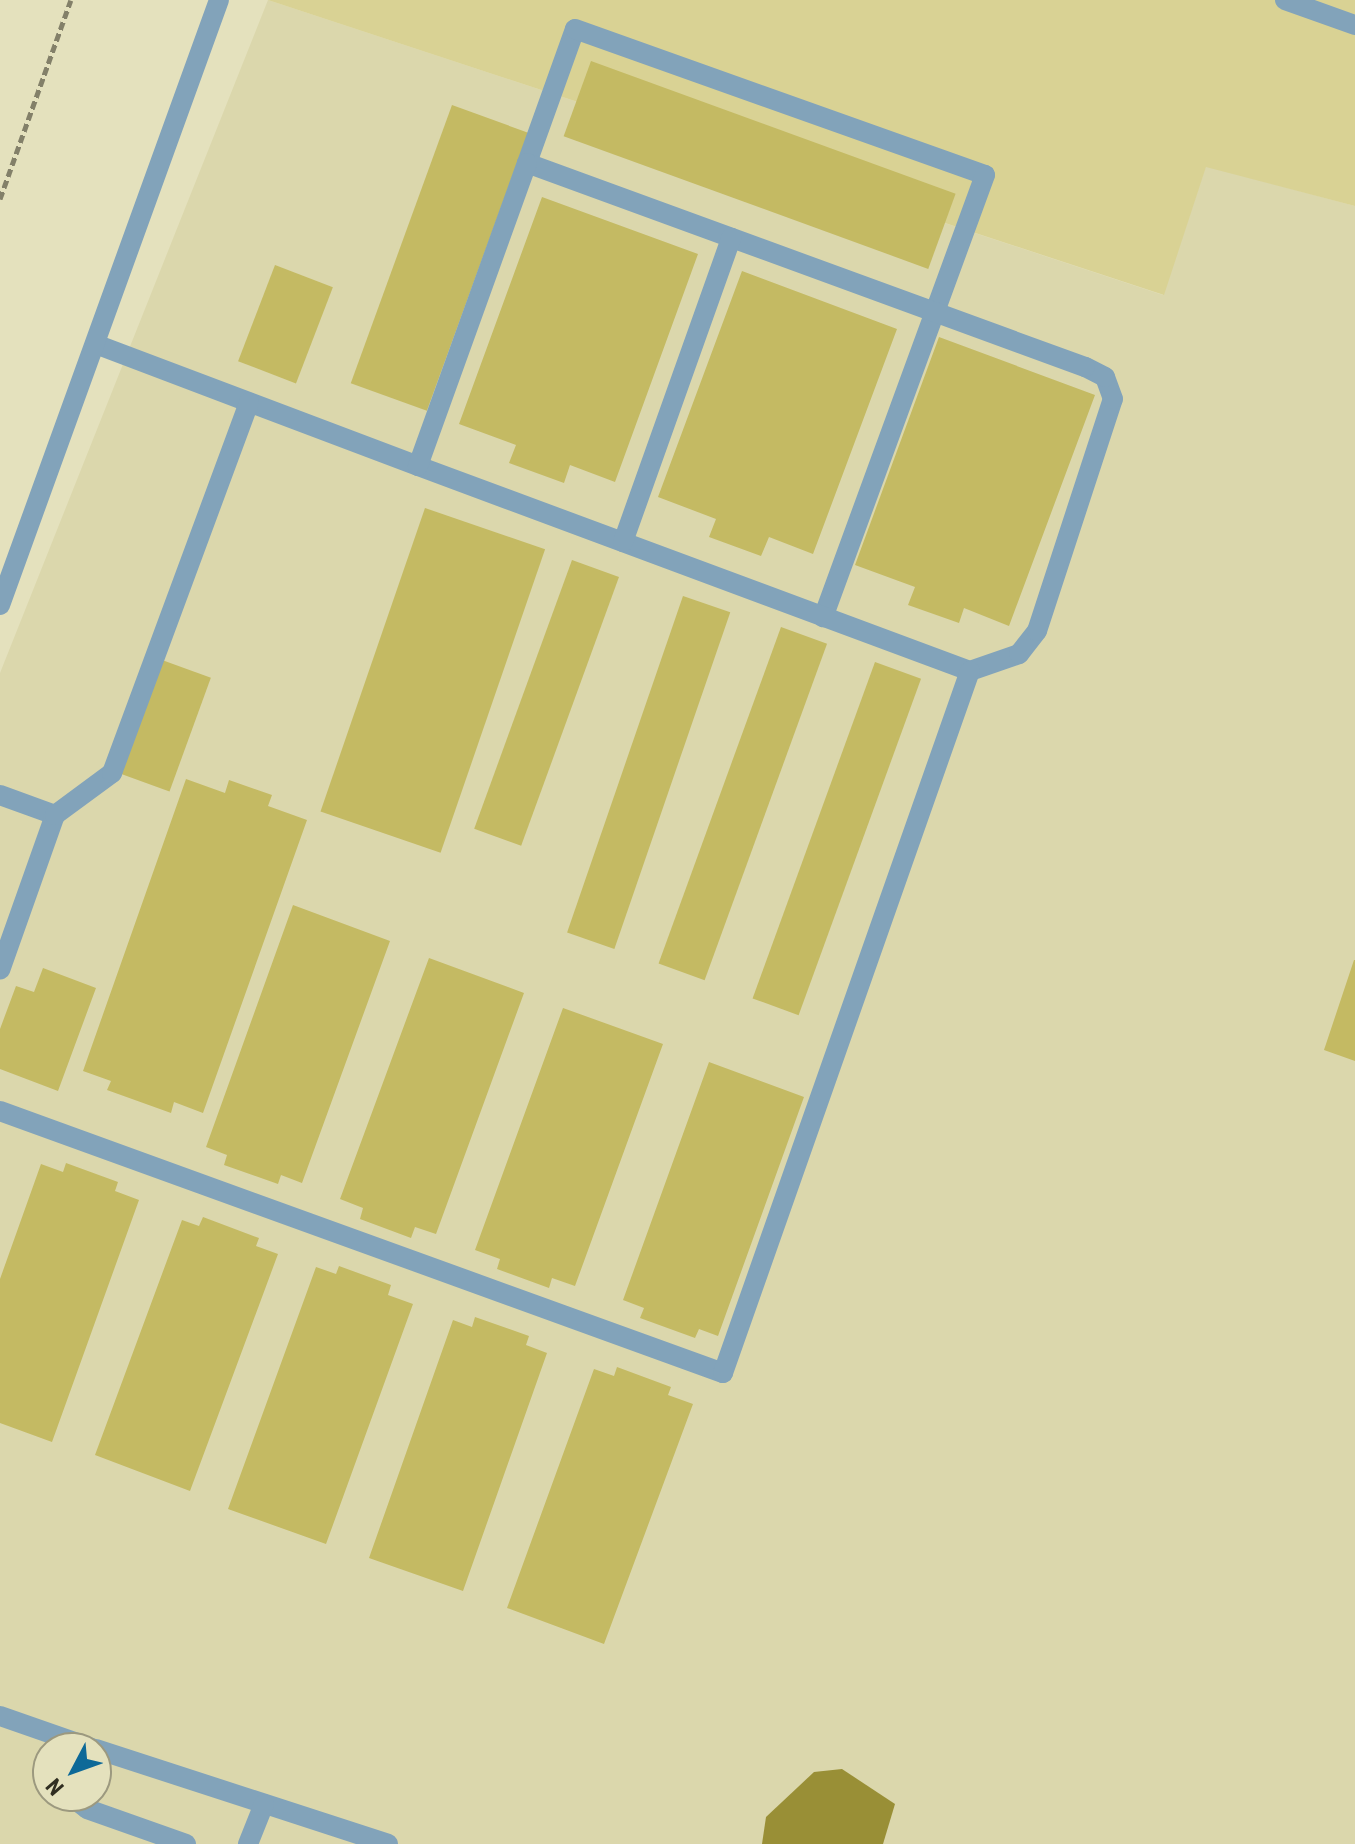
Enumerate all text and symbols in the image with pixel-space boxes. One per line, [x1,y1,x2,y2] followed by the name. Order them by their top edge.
[32,1732,112,1812] north arrow
[41,1773,69,1800] text: N

